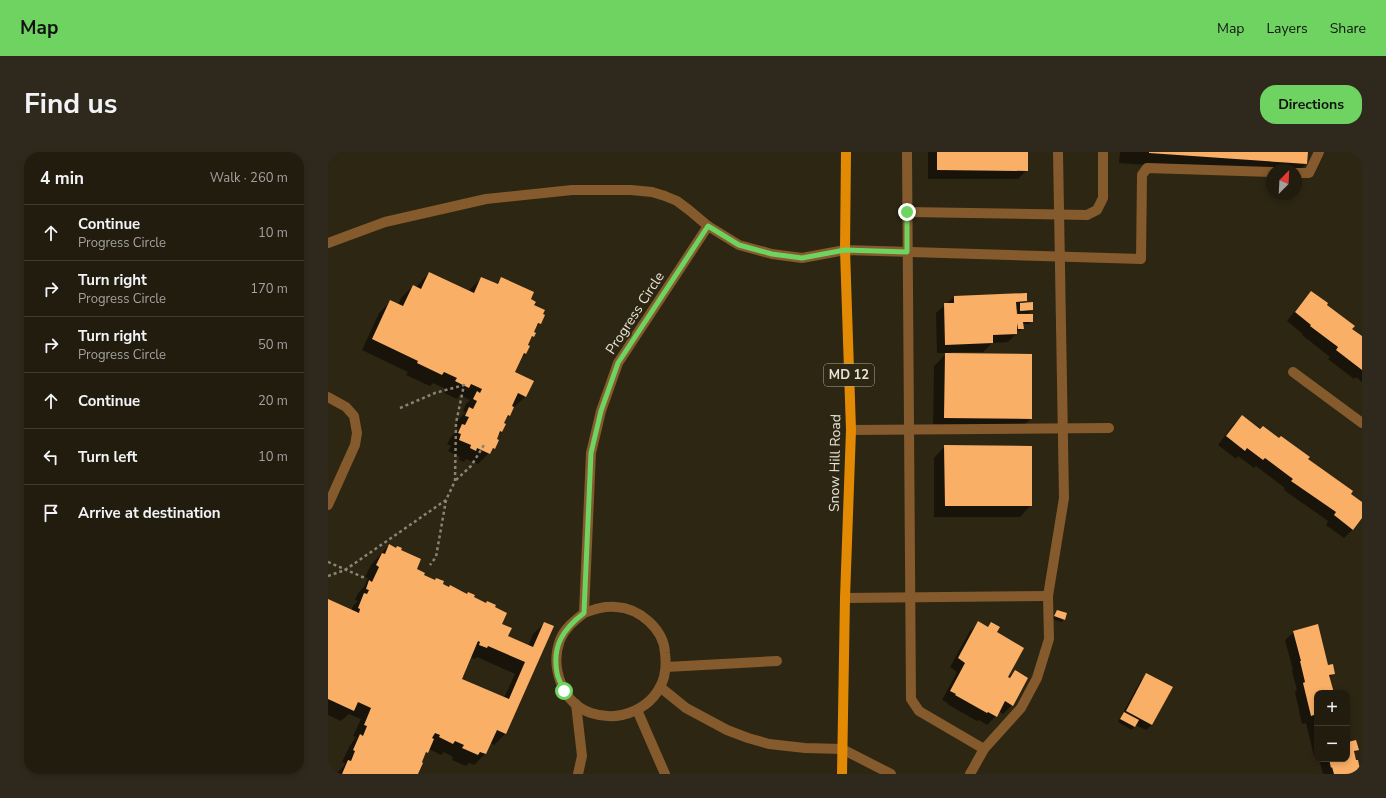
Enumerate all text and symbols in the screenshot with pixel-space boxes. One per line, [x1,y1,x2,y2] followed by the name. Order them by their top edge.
[20,15,58,41] text: Map
[1217,19,1244,38] text: Map
[1266,19,1308,38] text: Layers
[1330,19,1366,38] text: Share
[24,85,118,123] text: Find us
[1260,85,1362,124] button: Directions
[1266,164,1302,200] north arrow
[40,167,84,190] text: 4 min
[210,169,288,187] text: Walk · 260 m
[898,203,916,221] route end
[78,214,140,234] text: Continue
[40,222,62,244] icon: ahead
[258,224,288,242] text: 10 m
[78,234,166,252] text: Progress Circle
[601,268,669,358] street label: Progress Circle
[78,270,147,290] text: Turn right
[40,278,62,300] icon: right
[250,280,288,298] text: 170 m
[78,290,166,308] text: Progress Circle
[78,326,147,346] text: Turn right
[40,334,62,356] icon: right
[258,336,288,354] text: 50 m
[78,346,166,364] text: Progress Circle
[824,364,874,386] road number: MD 12
[40,390,62,412] icon: ahead
[78,391,140,411] text: Continue
[258,392,288,410] text: 20 m
[825,414,845,512] street label: Snow Hill Road
[40,446,62,468] icon: left
[78,447,137,467] text: Turn left
[258,448,288,466] text: 10 m
[40,502,62,524] icon: arrive
[78,503,221,523] text: Arrive at destination
[555,682,573,700] route start
[1314,690,1350,762] map controls
[1314,690,1350,726] button: +
[1314,726,1350,762] button: −

